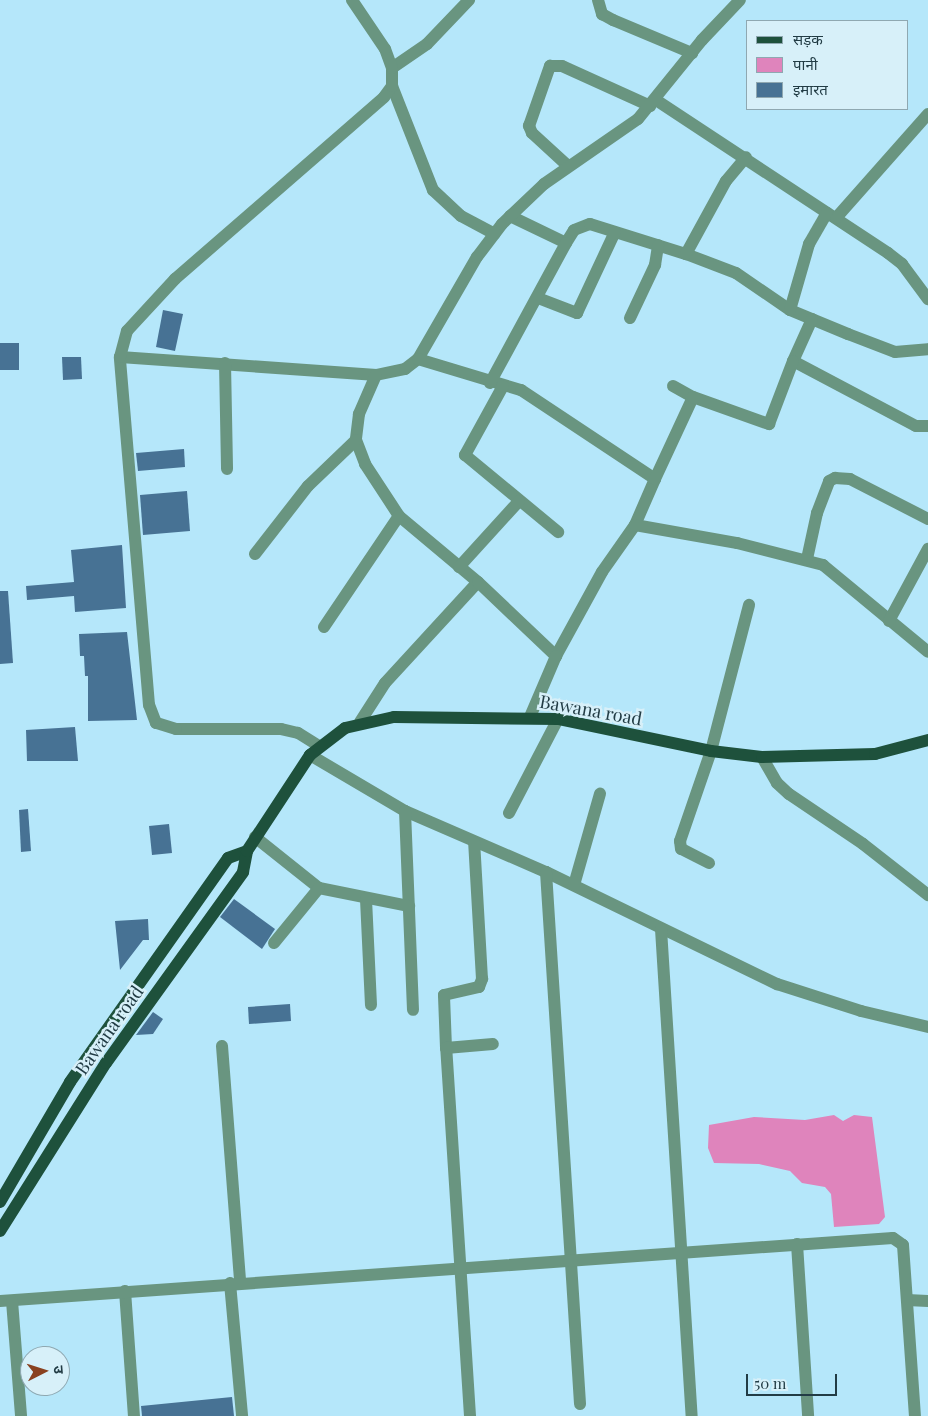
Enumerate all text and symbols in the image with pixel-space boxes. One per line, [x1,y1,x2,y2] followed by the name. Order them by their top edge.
[746,20,908,110] legend
[793,29,823,49] text: सड़क
[793,54,818,74] text: पानी
[793,79,828,99] text: इमारत
[538,690,644,730] street label: Bawana road
[70,981,148,1079] street label: Bawana road
[20,1346,70,1396] north arrow
[748,1364,839,1396] scale bar
[50,1365,69,1375] text: उ
[754,1373,786,1393] text: 50 m

